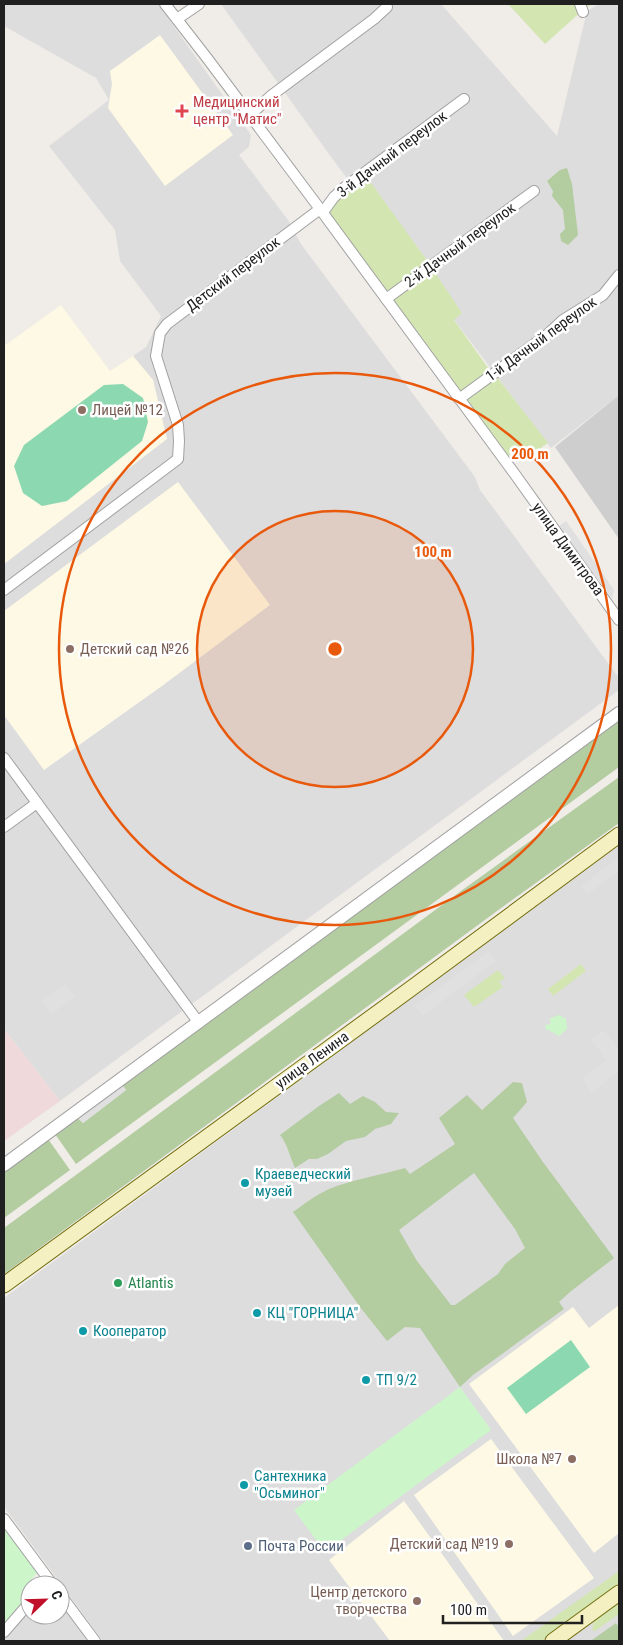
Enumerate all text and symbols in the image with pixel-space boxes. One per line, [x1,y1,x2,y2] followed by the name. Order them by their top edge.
[193,93,282,128] place label: Медицинский центр "Матис"
[175,104,189,118] marker: Медицинский центр "Матис"
[334,107,450,201] street label: 3-й Дачный переулок
[401,199,519,291] street label: 2-й Дачный переулок
[183,233,283,315] street label: Детский переулок
[482,293,600,385] street label: 1-й Дачный переулок
[92,401,163,419] place label: Лицей №12
[76,404,88,416] marker: Лицей №12
[511,445,549,463] text: 200 m
[528,499,608,599] street label: улица Димитрова
[414,543,452,561] text: 100 m
[80,640,189,658] place label: Детский сад №26
[326,640,344,658] centre of rings
[64,643,76,655] marker: Детский сад №26
[272,1027,352,1093] street label: улица Ленина
[255,1165,351,1200] place label: Краеведческий музей
[239,1177,251,1189] marker: Краеведческий музей
[128,1274,174,1292] place label: Atlantis
[112,1277,124,1289] marker: Atlantis
[267,1304,359,1322] place label: КЦ "ГОРНИЦА"
[251,1307,263,1319] marker: КЦ "ГОРНИЦА"
[93,1322,166,1340] place label: Кооператор
[77,1325,89,1337] marker: Кооператор
[376,1371,417,1389] place label: ТП 9/2
[360,1374,372,1386] marker: ТП 9/2
[496,1450,562,1468] place label: Школа №7
[566,1453,578,1465] marker: Школа №7
[254,1467,326,1502] place label: Сантехника "Осьминог"
[238,1479,250,1491] marker: Сантехника "Осьминог"
[390,1535,499,1553] place label: Детский сад №19
[258,1537,344,1555] place label: Почта России
[503,1538,515,1550] marker: Детский сад №19
[242,1540,254,1552] marker: Почта России
[20,1575,70,1625] north arrow
[310,1583,407,1618] place label: Центр детского творчества
[48,1588,66,1602] text: С
[443,1592,582,1624] scale bar
[411,1595,423,1607] marker: Центр детского творчества
[450,1601,487,1619] text: 100 m

